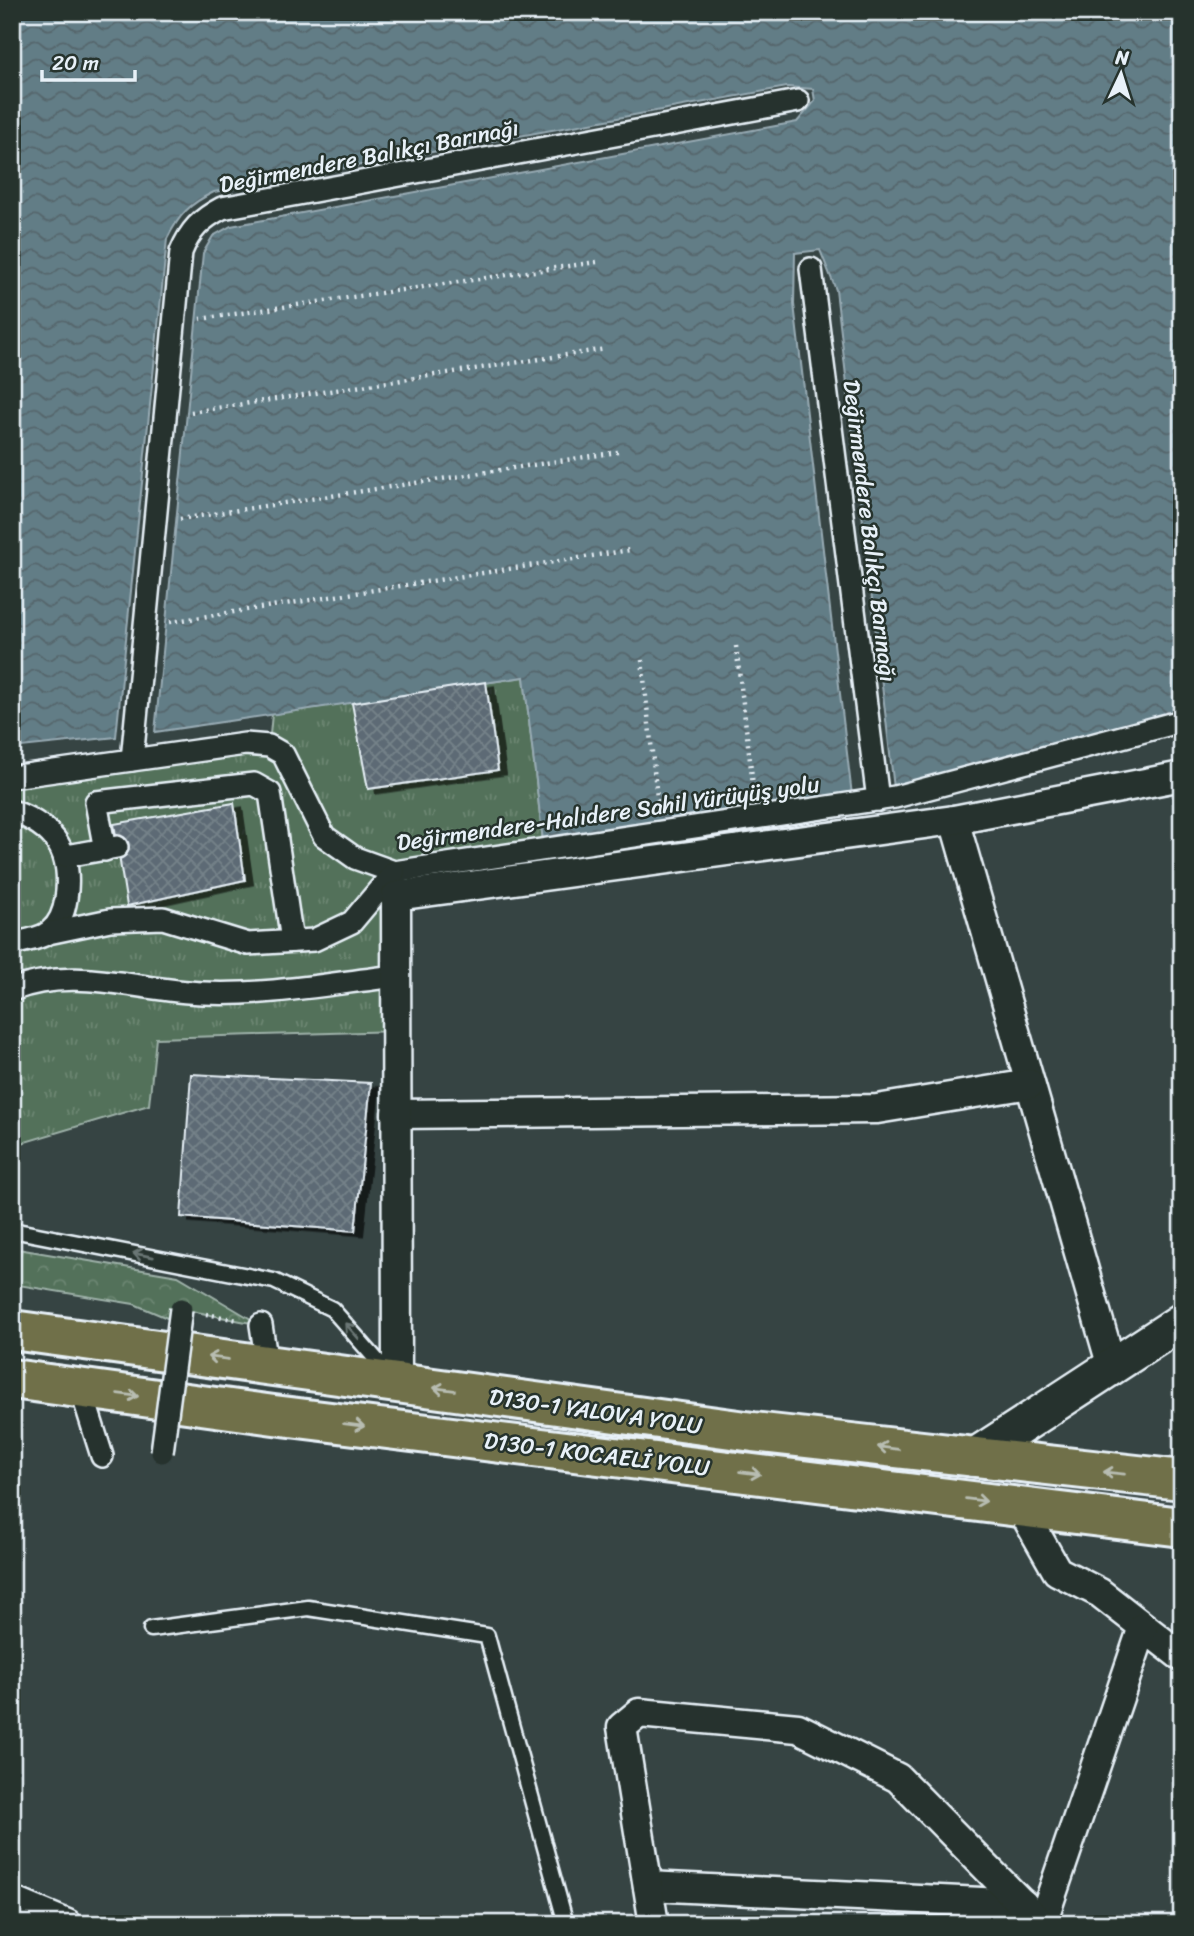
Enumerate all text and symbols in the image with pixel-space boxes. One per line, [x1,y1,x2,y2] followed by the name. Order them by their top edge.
[42,38,135,82] scale bar
[1086,38,1156,108] north arrow
[1113,41,1131,75] text: N
[52,44,99,82] text: 20 m
[216,107,522,206] street label: Değirmendere Balıkçı Barınağı
[831,378,908,684] street label: Değirmendere Balıkçı Barınağı
[394,763,823,863] street label: Değirmendere-Halıdere Sahil Yürüyüş yolu
[132,1248,155,1262] one-way arrow
[344,1323,360,1341] one-way arrow
[208,1351,230,1364] one-way arrow
[487,1376,705,1447] street label: D130-1 YALOVA YOLU
[433,1383,456,1396] one-way arrow
[117,1389,139,1402] one-way arrow
[342,1418,365,1431] one-way arrow
[482,1420,712,1489] street label: D130-1 KOCAELİ YOLU
[877,1441,900,1454] one-way arrow
[1103,1466,1126,1479] one-way arrow
[738,1467,761,1480] one-way arrow
[964,1494,987,1507] one-way arrow

